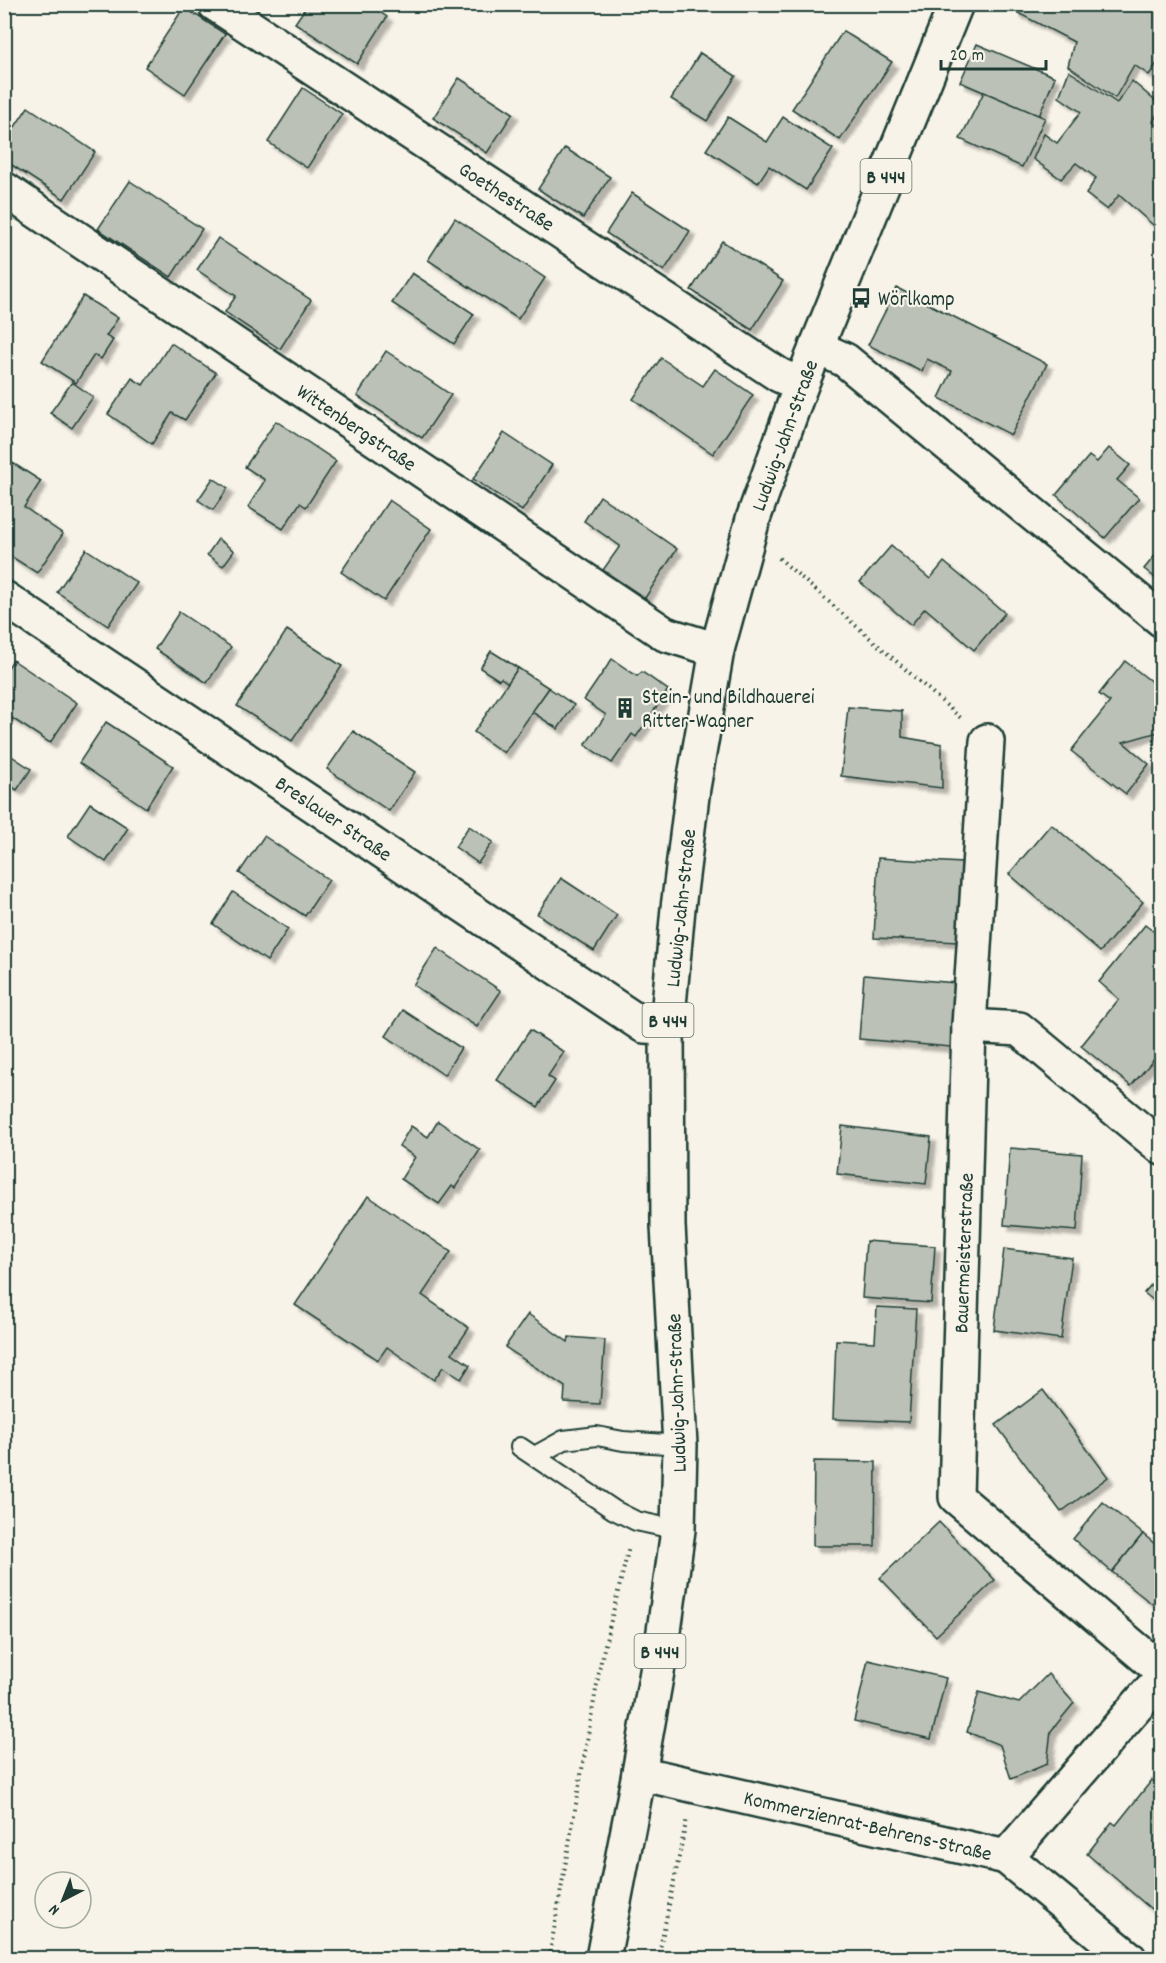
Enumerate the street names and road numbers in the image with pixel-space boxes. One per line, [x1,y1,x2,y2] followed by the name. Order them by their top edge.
[451,156,559,241] street label: Goethestraße
[860,159,912,193] road number: B 444
[746,356,828,516] street label: Ludwig-Jahn-Straße
[289,378,421,481] street label: Wittenbergstraße
[268,770,397,871] street label: Breslauer Straße
[660,828,706,989] street label: Ludwig-Jahn-Straße
[642,1003,694,1037] road number: B 444
[948,1172,984,1334] street label: Bauermeisterstraße
[661,1313,697,1473] street label: Ludwig-Jahn-Straße
[634,1634,686,1668] road number: B 444
[740,1785,994,1871] street label: Kommerzienrat-Behrens-Straße

